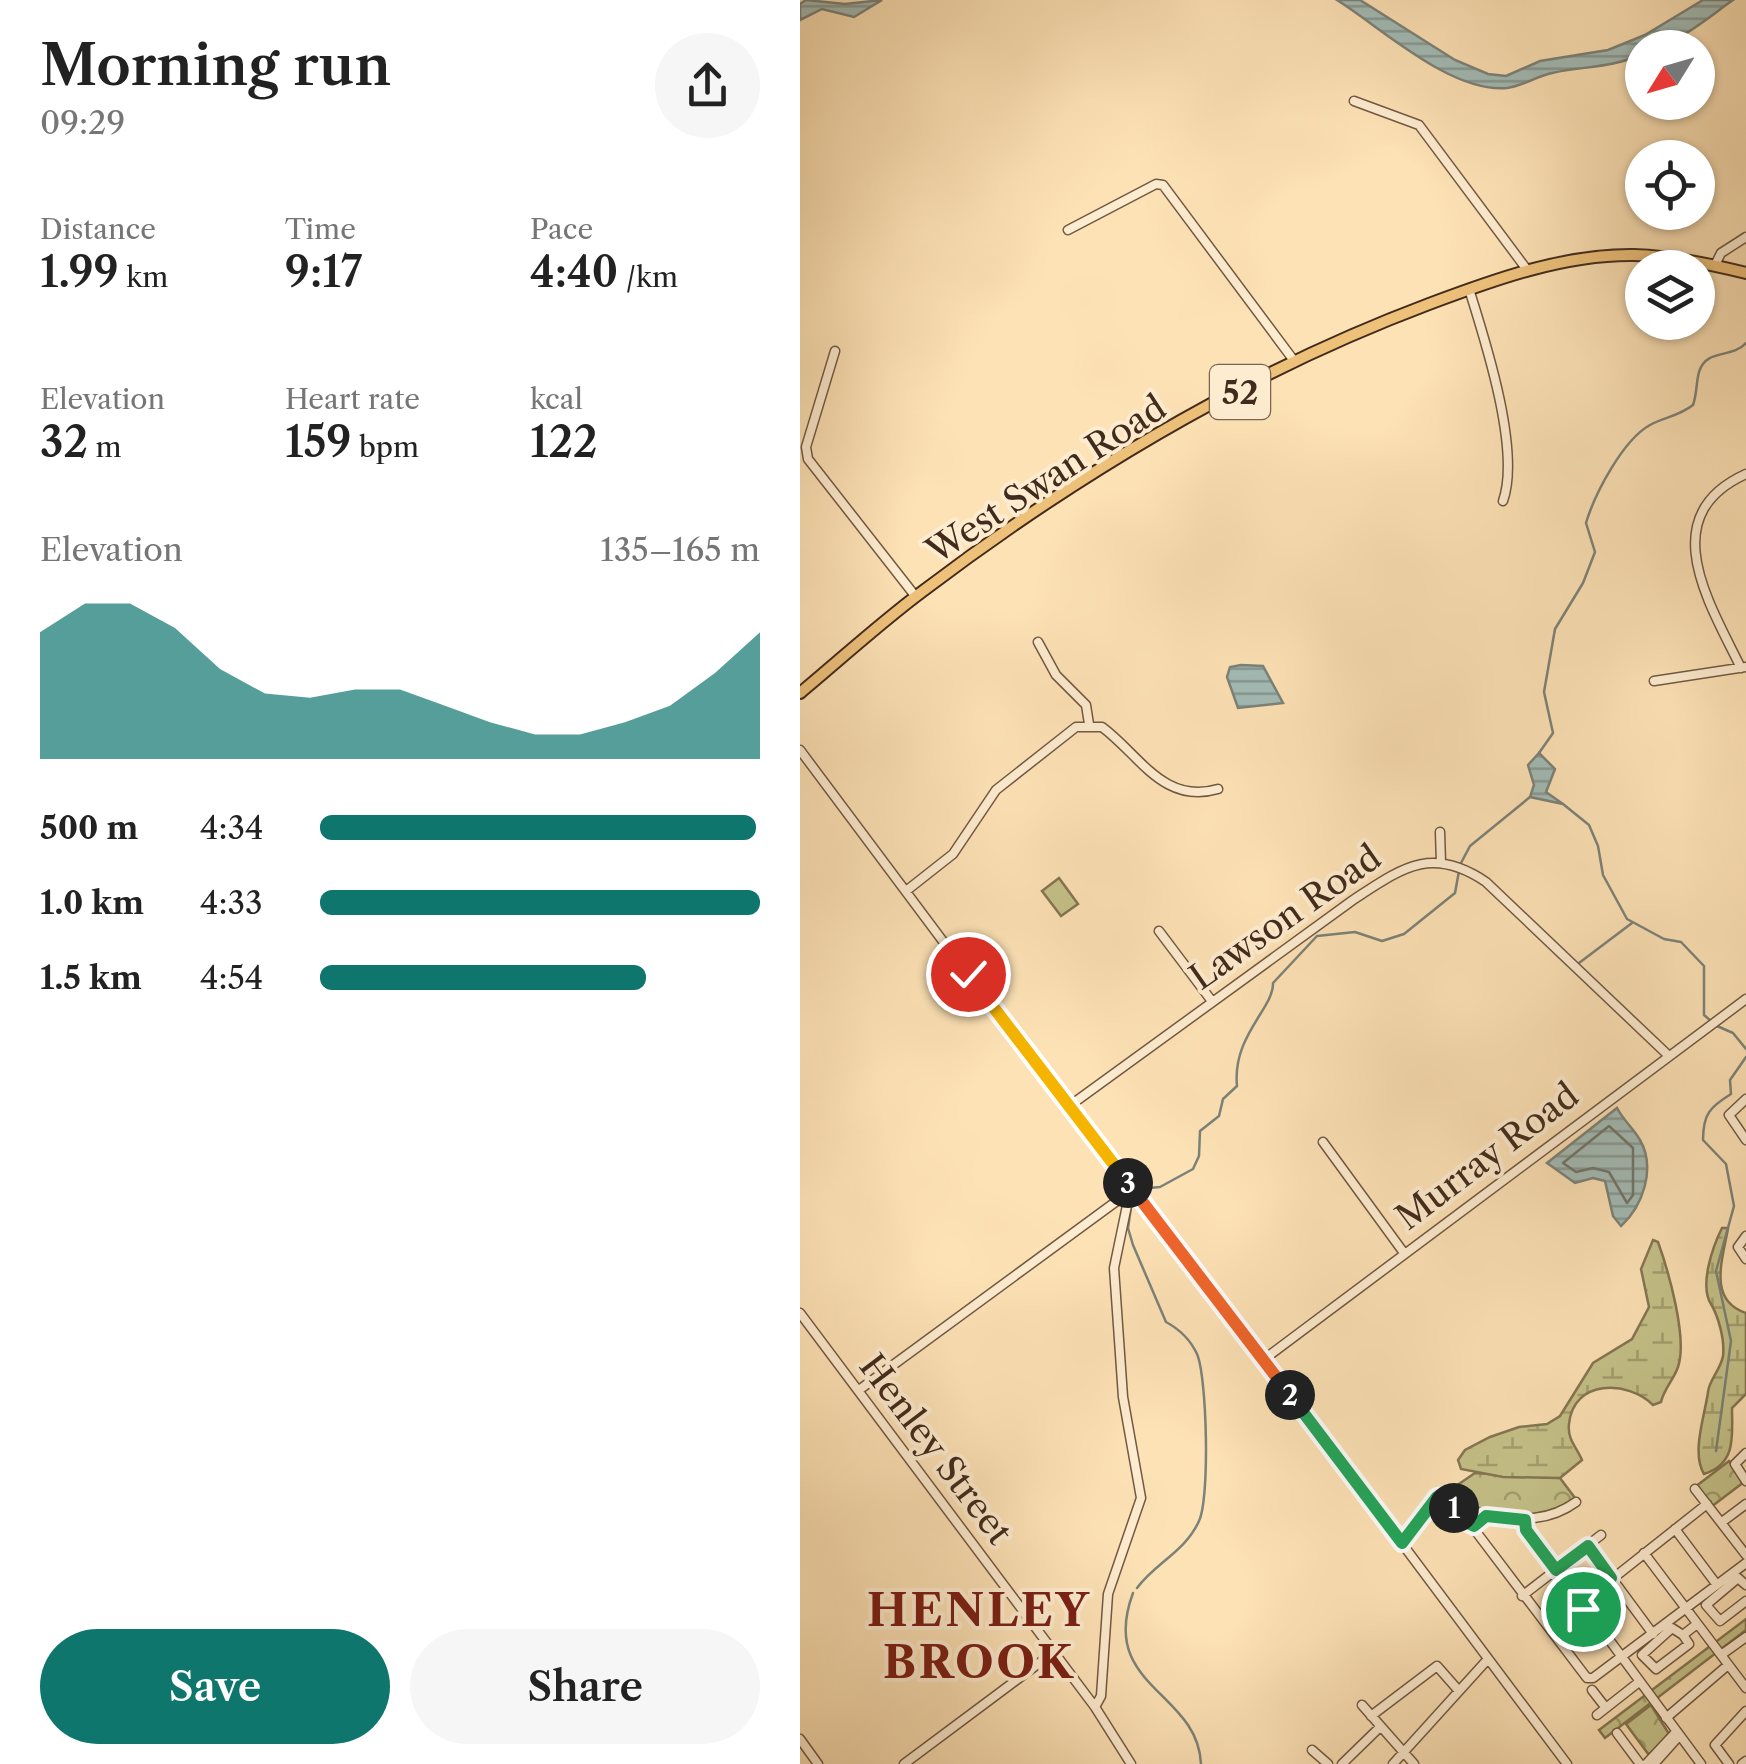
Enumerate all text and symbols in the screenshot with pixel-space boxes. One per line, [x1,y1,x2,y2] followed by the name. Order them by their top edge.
[1625,30,1715,120] north arrow
[1625,30,1715,340] map controls
[40,32,391,99] text: Morning run
[655,33,760,138] button: share
[40,103,125,142] text: 09:29
[1625,140,1715,230] button: locate
[40,212,156,246] text: Distance
[285,212,356,246] text: Time
[530,212,593,246] text: Pace
[40,246,119,298] text: 1.99
[285,246,362,298] text: 9:17
[530,246,618,298] text: 4:40
[1625,250,1715,340] button: layers
[119,260,168,294] text: km
[618,260,678,294] text: /km
[1210,365,1270,419] road number: 52
[40,382,165,416] text: Elevation
[285,382,420,416] text: Heart rate
[530,382,583,416] text: kcal
[917,386,1174,573] street label: West Swan Road
[40,416,88,468] text: 32
[285,416,351,468] text: 159
[530,416,598,468] text: 122
[88,430,122,464] text: m
[351,430,419,464] text: bpm
[40,530,183,569] text: Elevation
[600,530,760,569] text: 135–165 m
[40,808,138,847] text: 500 m
[200,808,264,847] text: 4:34
[1181,835,1389,999] street label: Lawson Road
[40,883,144,922] text: 1.0 km
[200,883,263,922] text: 4:33
[926,932,1011,1017] pin
[941,947,996,1002] icon: check
[40,958,142,997] text: 1.5 km
[200,958,263,997] text: 4:54
[1387,1073,1587,1239] street label: Murray Road
[1103,1158,1153,1208] pin: 3
[1120,1166,1136,1200] text: 3
[851,1345,1022,1553] street label: Henley Street
[1265,1370,1315,1420] pin: 2
[1282,1378,1298,1412] text: 2
[1429,1483,1479,1533] pin: 1
[1448,1491,1460,1525] text: 1
[1541,1567,1626,1652] pin
[867,1582,1091,1690] district label: HENLEY BROOK
[1556,1582,1611,1637] icon: arrive
[40,1629,390,1744] button: Save
[410,1629,760,1744] button: Share

